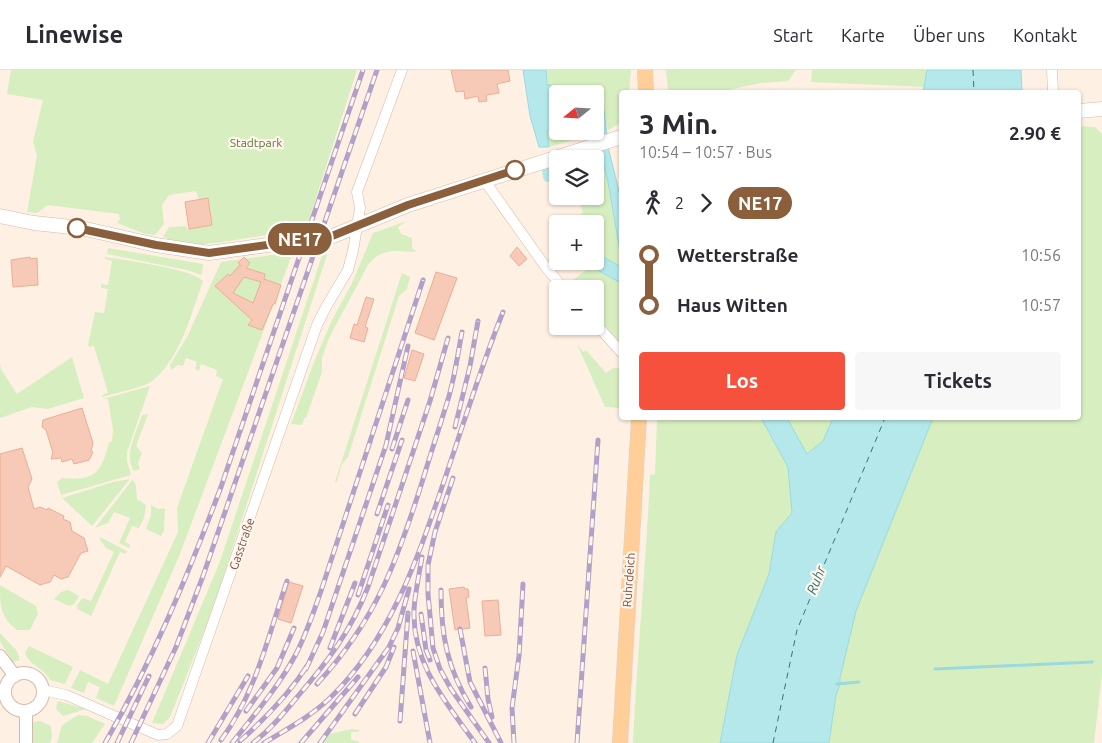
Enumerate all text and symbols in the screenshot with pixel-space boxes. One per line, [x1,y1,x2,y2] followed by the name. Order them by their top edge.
[25,21,123,48] text: Linewise
[773,25,813,45] text: Start
[841,25,885,45] text: Karte
[913,25,985,45] text: Über uns
[1013,25,1077,45] text: Kontakt
[549,85,604,140] north arrow
[549,85,604,335] map controls
[639,108,717,139] text: 3 Min.
[1009,122,1061,144] text: 2.90 €
[230,136,282,149] park label: Stadtpark
[639,143,772,161] text: 10:54 – 10:57 · Bus
[549,150,604,205] button: layers
[505,160,525,180] unlabelled marker
[639,189,667,217] icon: walk
[692,189,720,217] icon: forward
[738,193,782,213] text: NE17
[675,194,684,212] text: 2
[549,215,604,270] button: +
[67,218,87,238] unlabelled marker
[265,223,335,255] line badge: NE17
[278,229,322,249] text: NE17
[677,244,798,266] text: Wetterstraße
[1021,246,1061,264] text: 10:56
[549,280,604,335] button: −
[677,294,788,316] text: Haus Witten
[1021,296,1061,314] text: 10:57
[639,352,845,410] button: Los
[855,352,1061,410] button: Tickets
[227,516,256,571] street label: Gasstraße
[620,552,637,608] street label: Ruhrdeich
[803,563,829,597] water label: Ruhr

